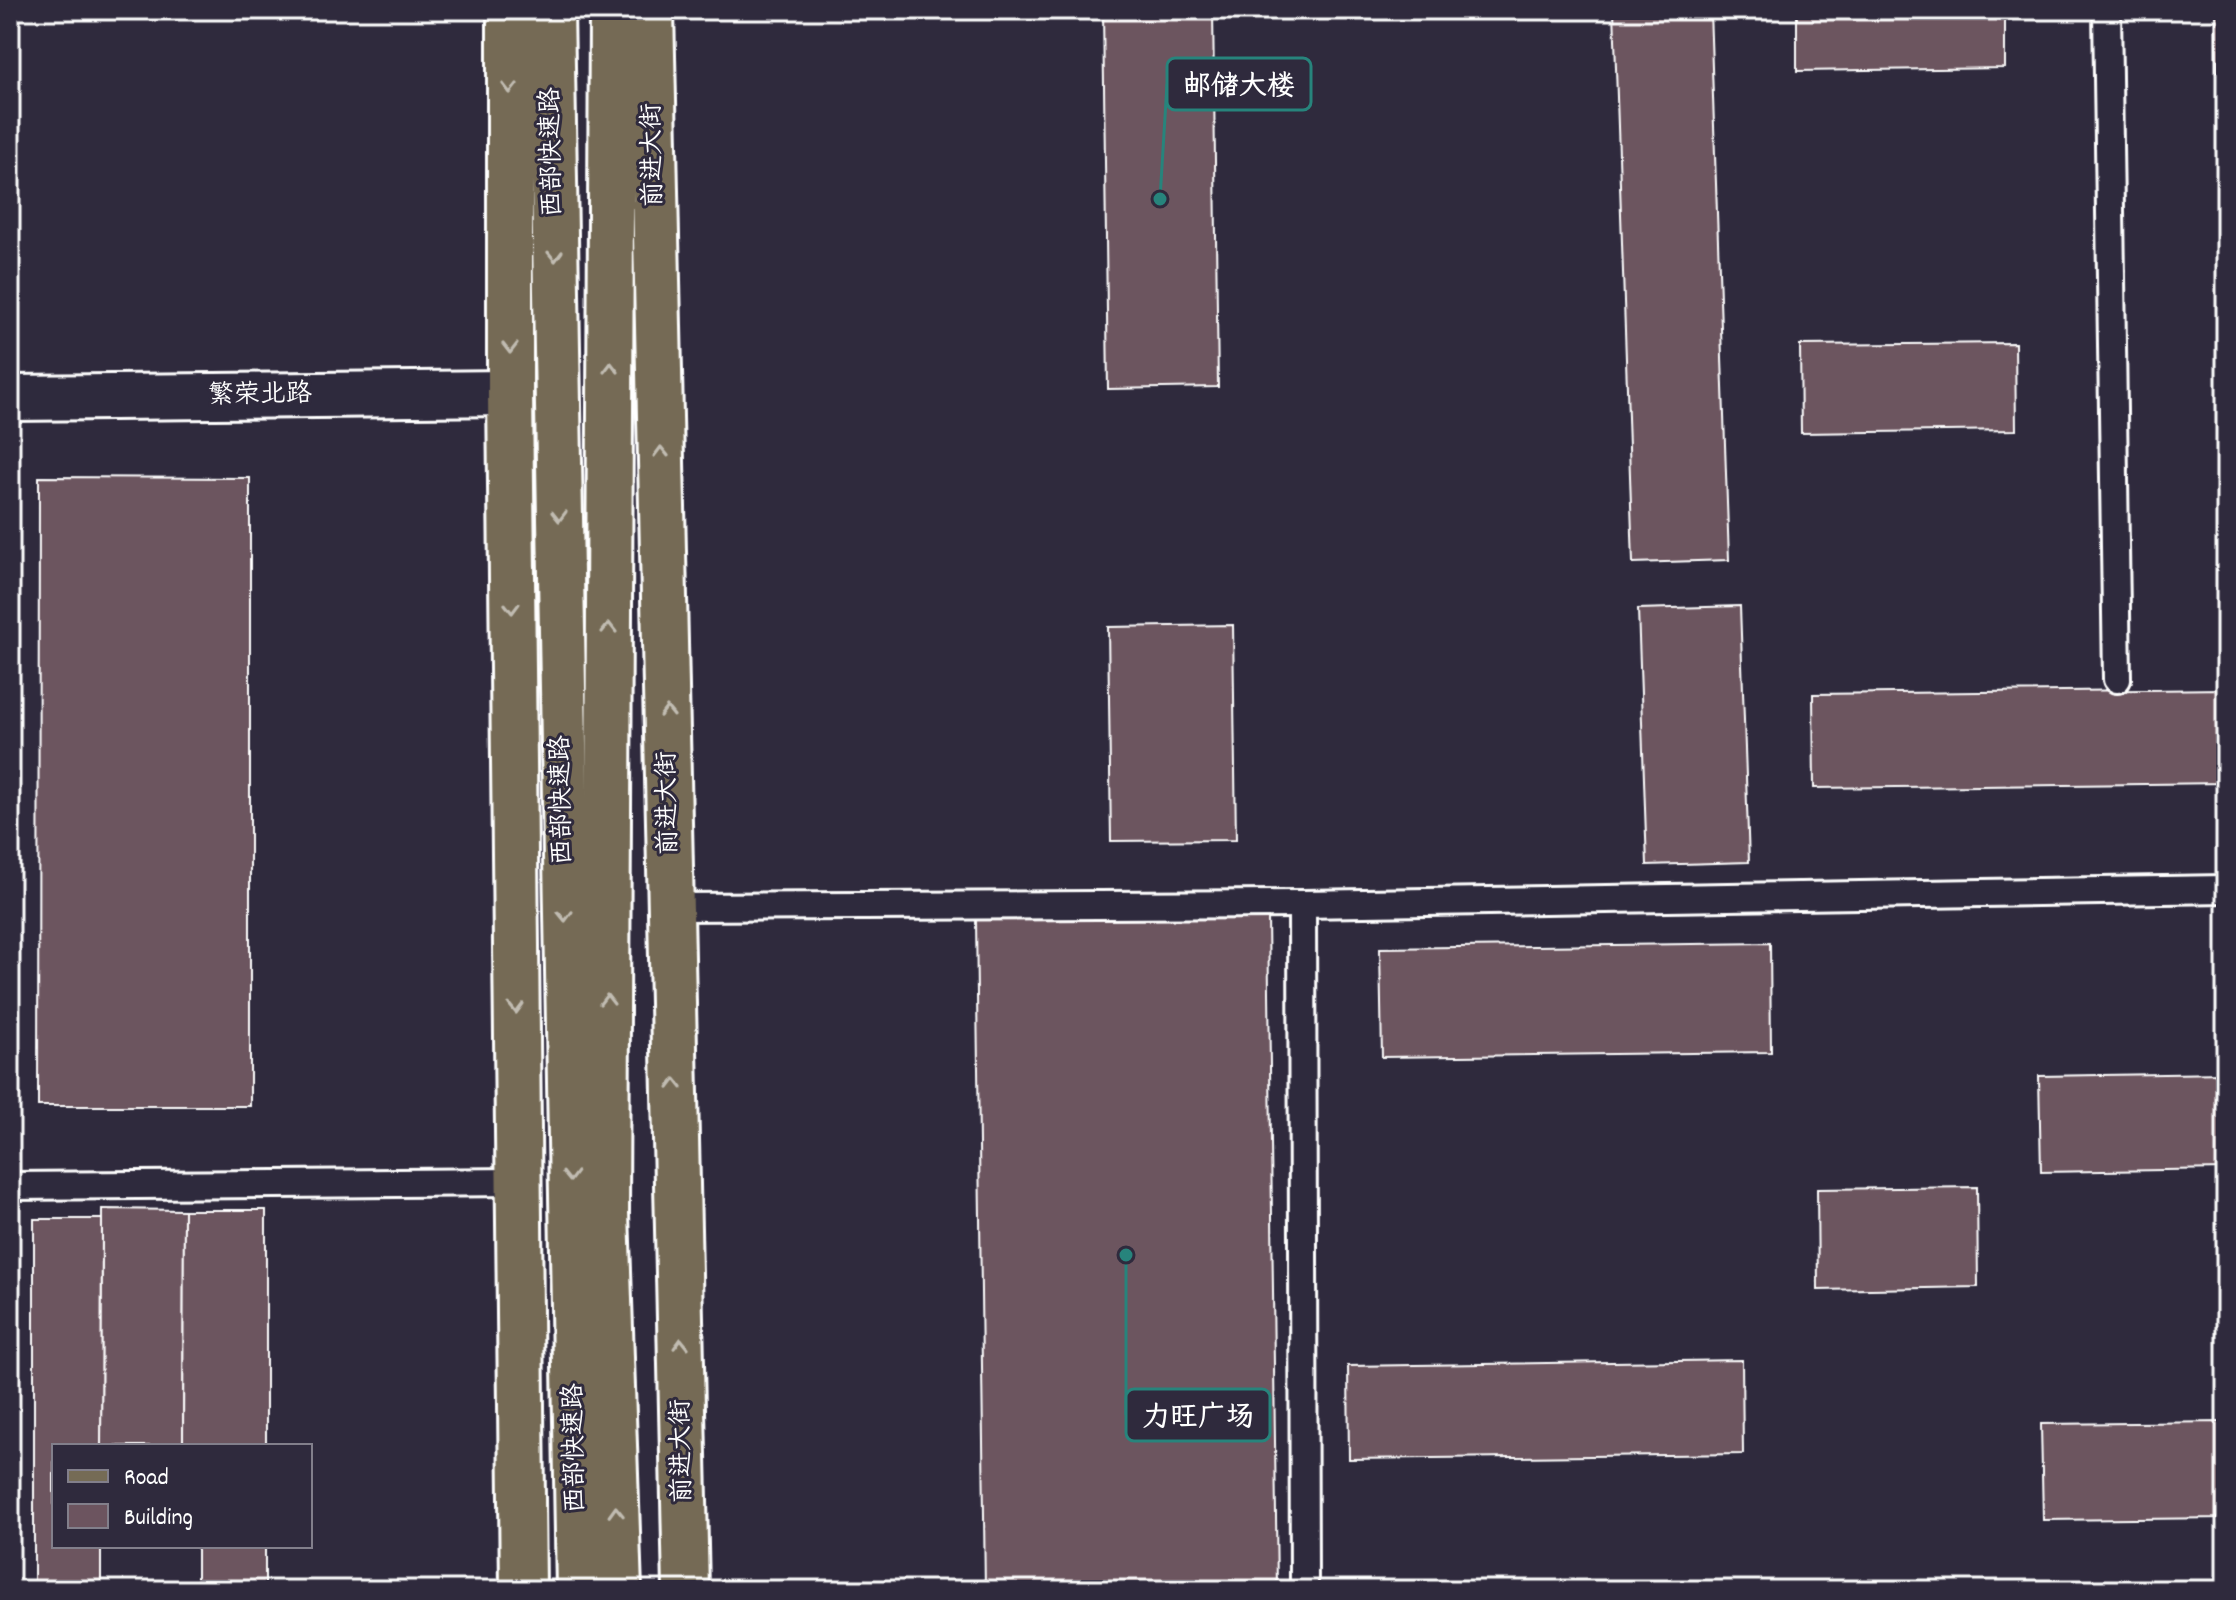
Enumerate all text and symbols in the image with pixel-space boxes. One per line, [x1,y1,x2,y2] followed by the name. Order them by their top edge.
[1167,58,1311,110] callout: 邮储大楼
[1183,69,1295,109] text: 邮储大楼
[501,82,519,95] one-way arrow
[533,87,573,217] street label: 西部快速路
[635,103,673,207] street label: 前进大街
[546,250,563,263] one-way arrow
[501,342,519,355] one-way arrow
[602,361,619,374] one-way arrow
[208,377,312,415] street label: 繁荣北路
[652,445,670,458] one-way arrow
[550,510,568,523] one-way arrow
[503,602,521,615] one-way arrow
[600,621,618,634] one-way arrow
[658,705,676,718] one-way arrow
[543,735,583,865] street label: 西部快速路
[650,751,688,855] street label: 前进大街
[557,910,574,923] one-way arrow
[598,993,616,1006] one-way arrow
[507,1002,525,1015] one-way arrow
[667,1077,684,1090] one-way arrow
[561,1170,578,1183] one-way arrow
[672,1337,690,1350] one-way arrow
[556,1383,596,1513] street label: 西部快速路
[1126,1389,1270,1441] callout: 力旺广场
[664,1399,702,1503] street label: 前进大街
[1142,1400,1254,1440] text: 力旺广场
[52,1444,312,1548] legend
[124,1462,169,1496] text: Road
[124,1502,193,1536] text: Building
[608,1505,625,1518] one-way arrow

